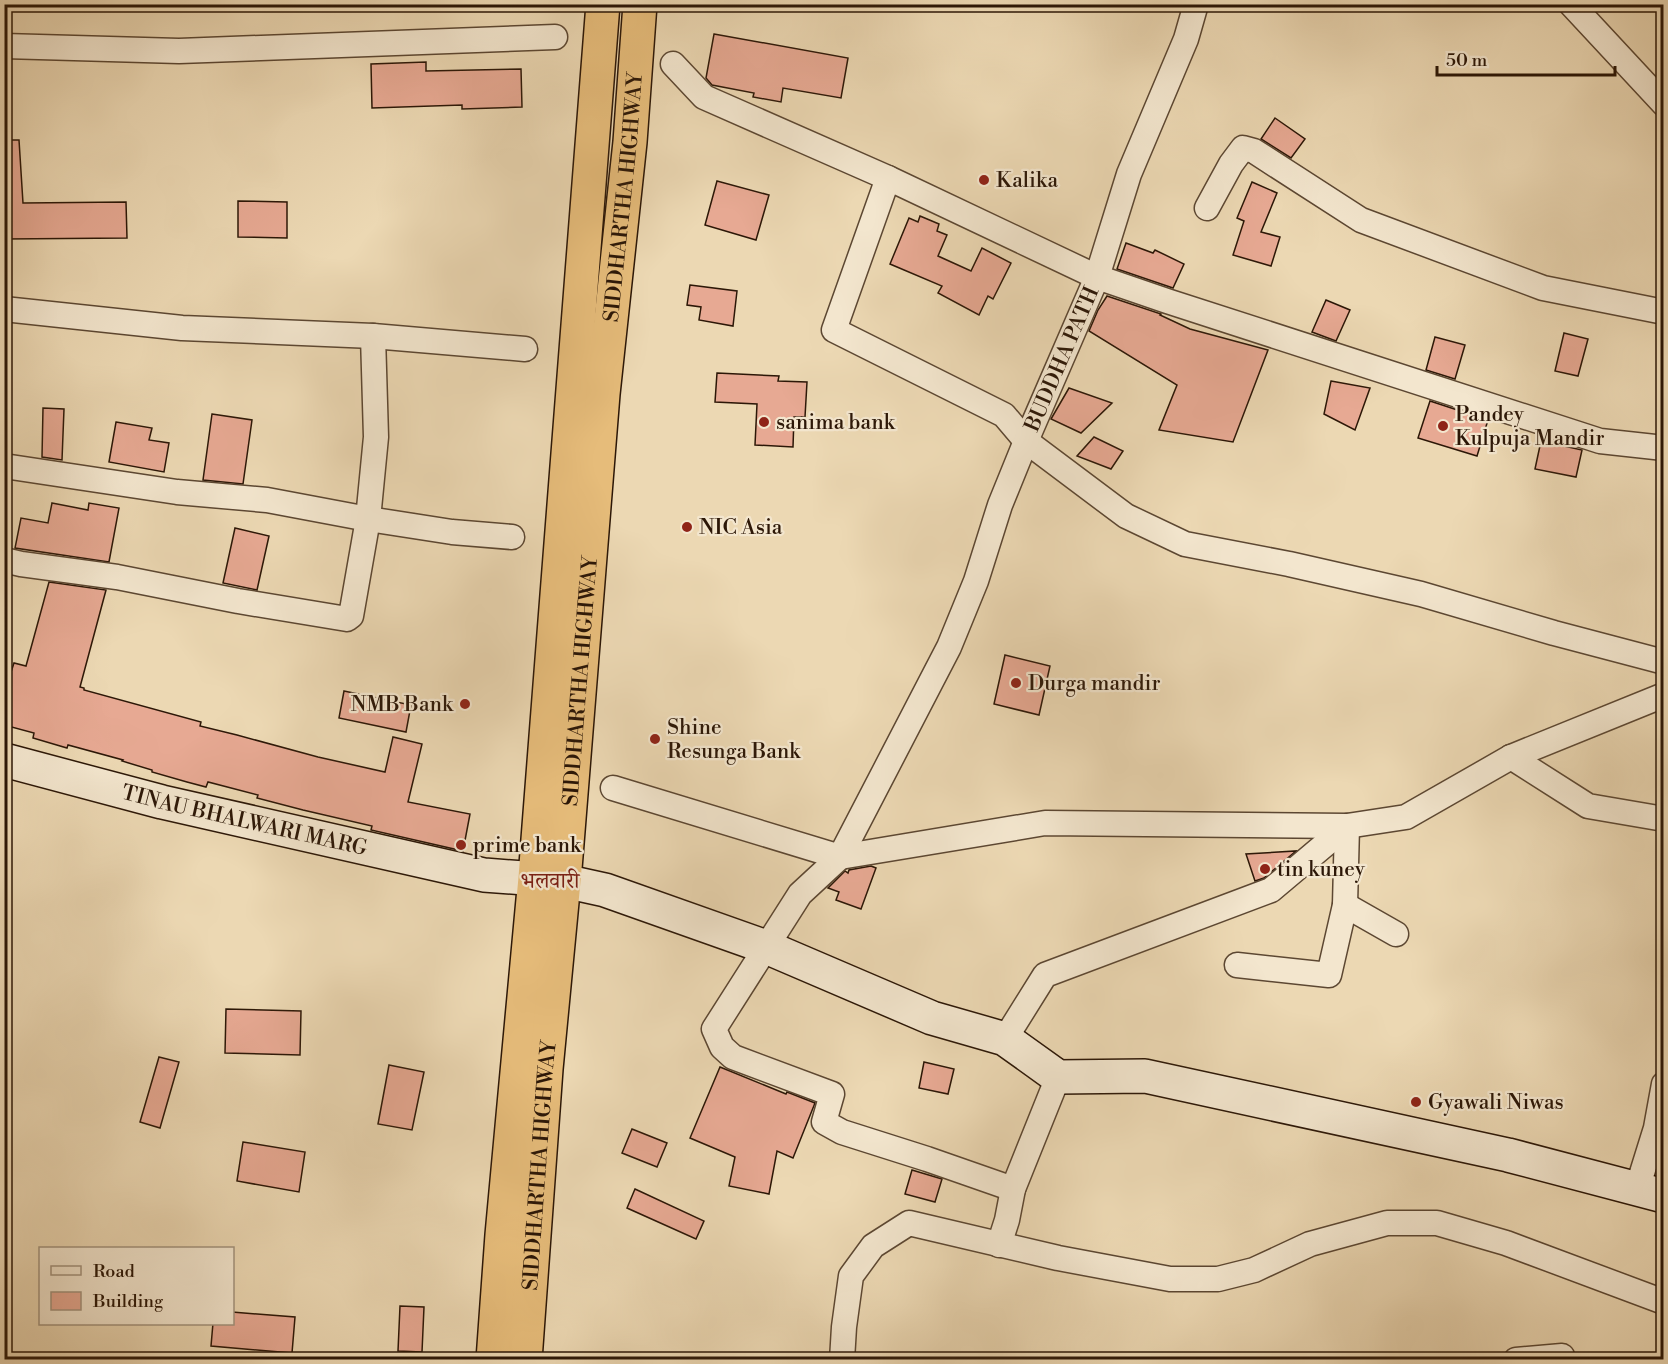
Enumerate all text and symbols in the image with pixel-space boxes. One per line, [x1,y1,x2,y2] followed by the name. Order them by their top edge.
[1437,39,1616,77] scale bar
[1446,49,1488,72] text: 50 m
[599,70,649,323] street label: SIDDHARTHA HIGHWAY
[996,168,1059,194] place label: Kalika
[977,173,991,187] marker: Kalika
[1019,282,1105,437] street label: BUDDHA PATH
[1455,402,1604,452] place label: Pandey Kulpuja Mandir
[776,410,896,436] place label: sanima bank
[757,415,771,429] marker: sanima bank
[1436,419,1450,433] marker: Pandey Kulpuja Mandir
[699,515,783,541] place label: NIC Asia
[680,520,694,534] marker: NIC Asia
[558,554,604,807] street label: SIDDHARTHA HIGHWAY
[1028,671,1161,697] place label: Durga mandir
[1009,676,1023,690] marker: Durga mandir
[351,692,454,718] place label: NMB Bank
[458,697,472,711] marker: NMB Bank
[667,715,801,765] place label: Shine Resunga Bank
[648,732,662,746] marker: Shine Resunga Bank
[119,780,370,862] street label: TINAU BHALWARI MARG
[473,833,582,859] place label: prime bank
[454,838,468,852] marker: prime bank
[1277,857,1366,883] place label: tin kuney
[1258,862,1272,876] marker: tin kuney
[521,868,581,895] district label: भलवारी
[518,1038,563,1292] street label: SIDDHARTHA HIGHWAY
[1428,1090,1564,1116] place label: Gyawali Niwas
[1409,1095,1423,1109] marker: Gyawali Niwas
[39,1247,234,1325] legend
[93,1260,136,1283] text: Road
[92,1290,164,1313] text: Building

